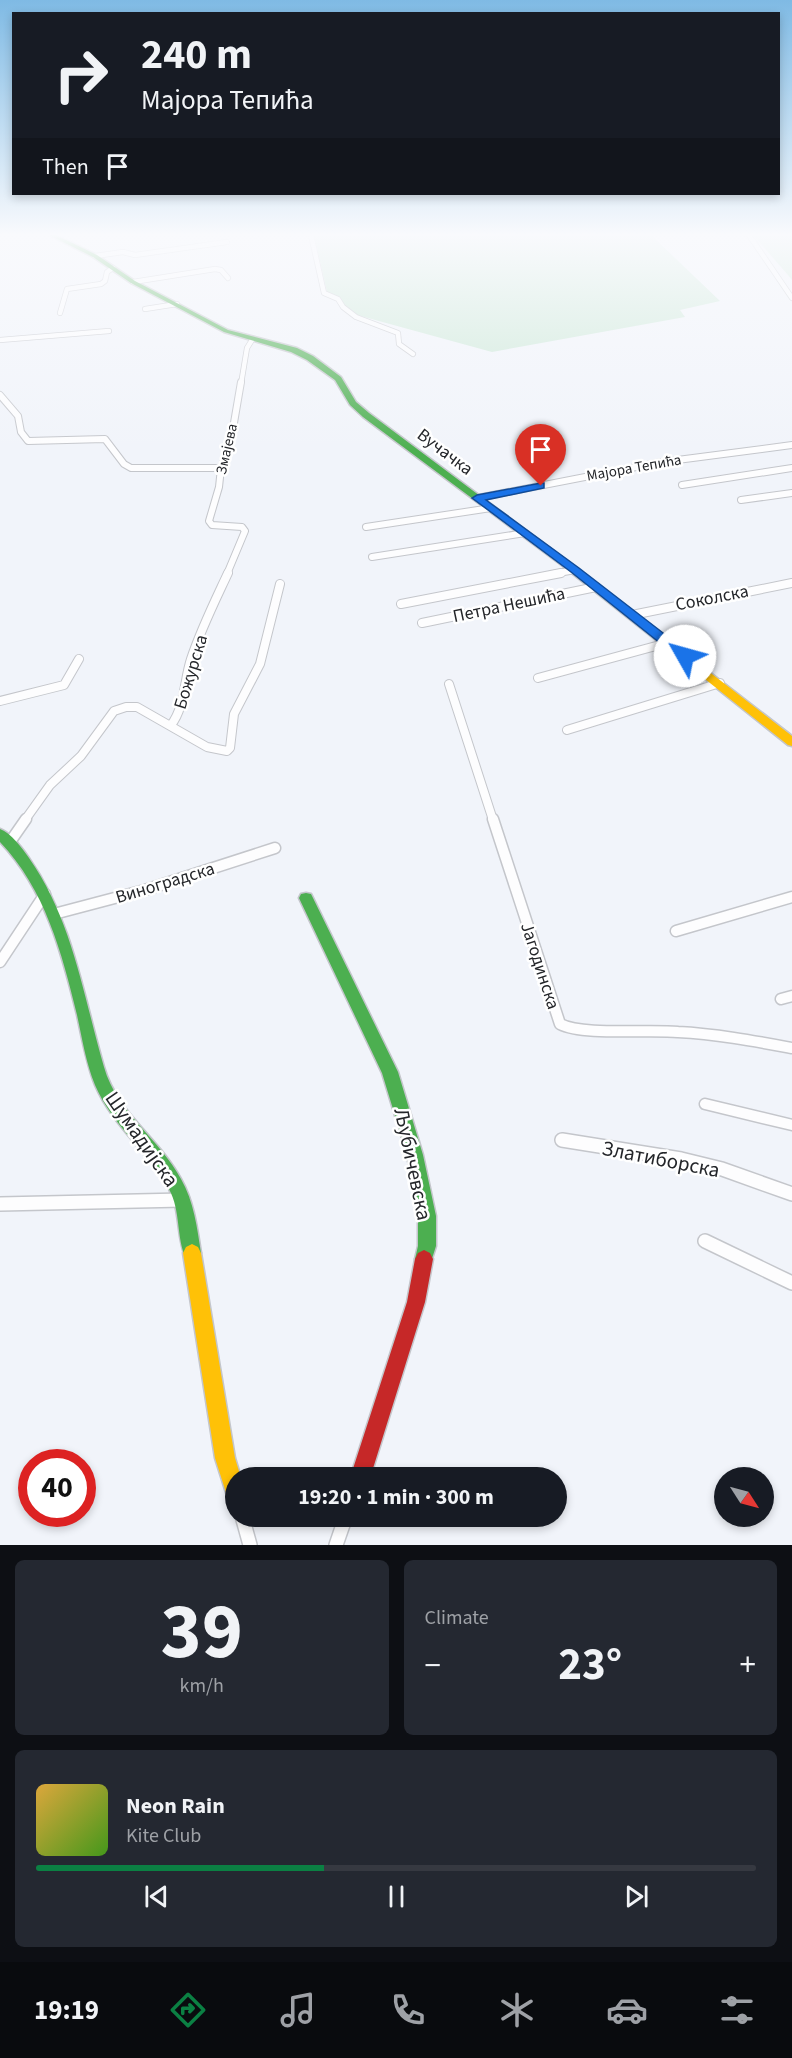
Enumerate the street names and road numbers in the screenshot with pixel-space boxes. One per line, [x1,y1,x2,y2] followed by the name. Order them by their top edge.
[211,421,243,477] street label: Змајева
[412,423,478,481] street label: Вучачка
[585,449,683,487] street label: Мајора Тепића
[673,579,751,617] street label: Соколска
[451,581,567,629] street label: Петра Нешића
[168,632,214,712] street label: Божурска
[112,856,218,910] street label: Виноградска
[514,919,566,1013] street label: Јагодинска
[98,1085,186,1193] street label: Шумадијска
[386,1105,440,1223] street label: Љубичевска
[600,1133,722,1185] street label: Златиборска

